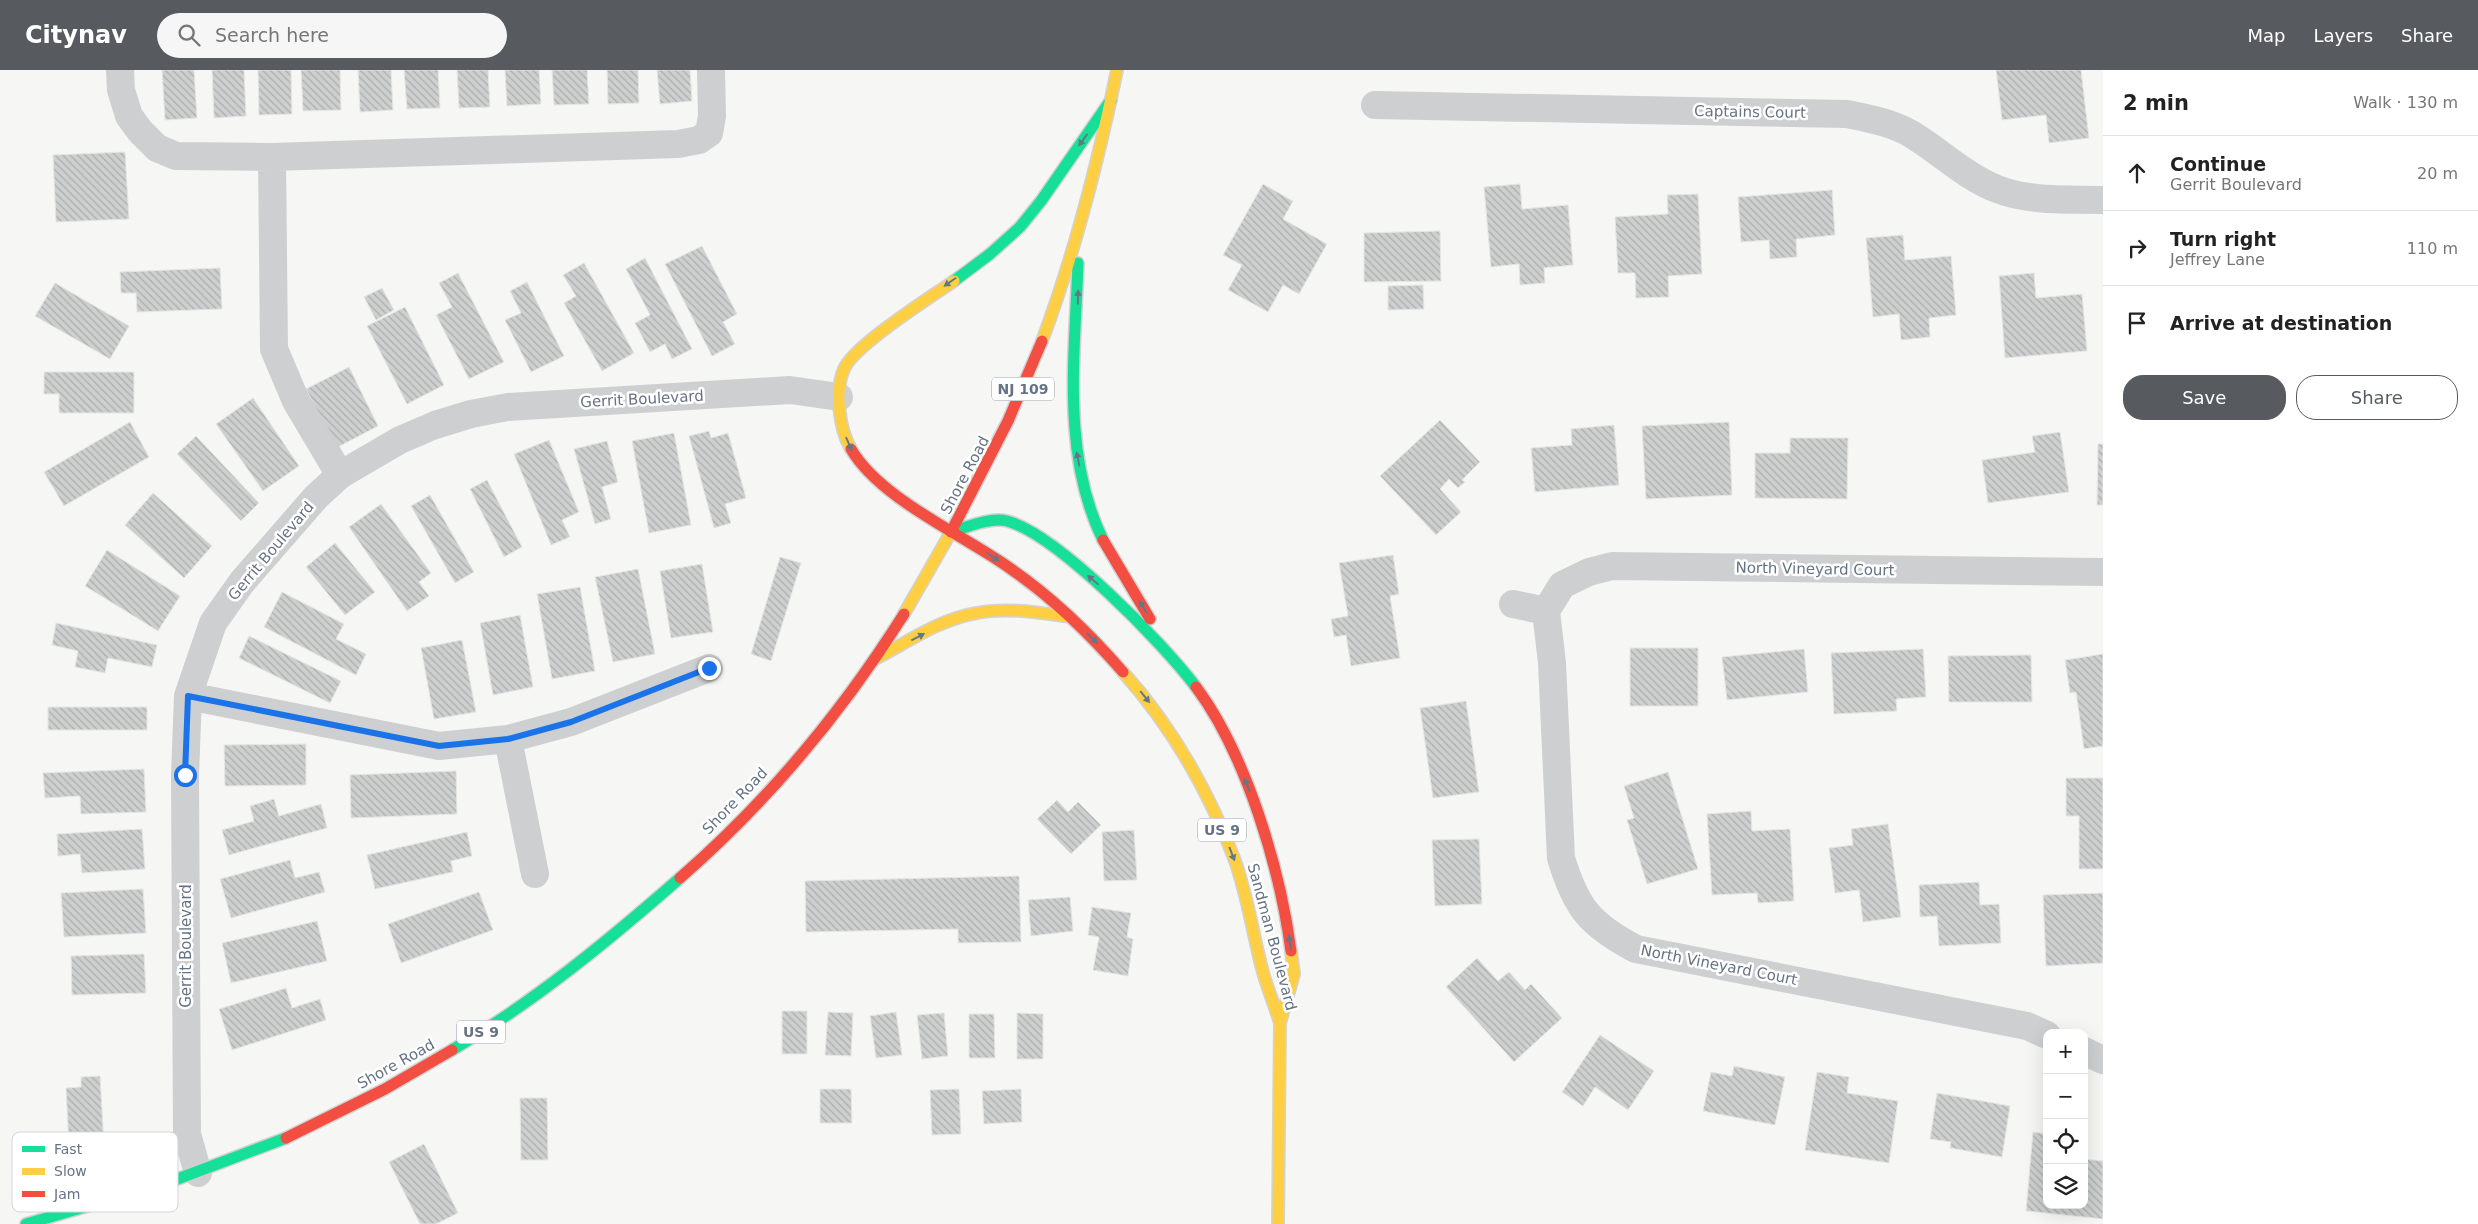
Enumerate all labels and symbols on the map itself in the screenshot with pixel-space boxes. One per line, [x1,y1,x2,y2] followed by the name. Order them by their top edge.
[1694,102,1806,122] street label: Captains Court
[1078,133,1088,147] one-way arrow
[943,277,957,287] one-way arrow
[1074,289,1082,305] one-way arrow
[992,378,1054,400] road number: NJ 109
[580,387,704,411] street label: Gerrit Boulevard
[937,433,993,517] street label: Shore Road
[845,437,853,451] one-way arrow
[1074,451,1082,467] one-way arrow
[224,498,318,604] street label: Gerrit Boulevard
[986,553,1000,562] one-way arrow
[1735,559,1895,579] street label: North Vineyard Court
[1087,574,1100,585] one-way arrow
[1138,600,1147,613] one-way arrow
[1086,632,1098,644] one-way arrow
[911,633,925,641] one-way arrow
[698,657,721,680] route end
[1139,691,1151,703] one-way arrow
[174,764,197,787] route start
[699,764,771,838] street label: Shore Road
[1243,778,1251,792] one-way arrow
[1198,818,1246,842] road number: US 9
[1228,847,1236,862] one-way arrow
[1244,861,1300,1013] street label: Sandman Boulevard
[177,884,195,1008] street label: Gerrit Boulevard
[1285,934,1293,950] one-way arrow
[1639,941,1799,989] street label: North Vineyard Court
[457,1020,505,1044] road number: US 9
[354,1035,438,1093] street label: Shore Road
[12,1132,178,1212] legend
[54,1141,83,1157] text: Fast
[54,1163,87,1179] text: Slow
[53,1186,80,1202] text: Jam

